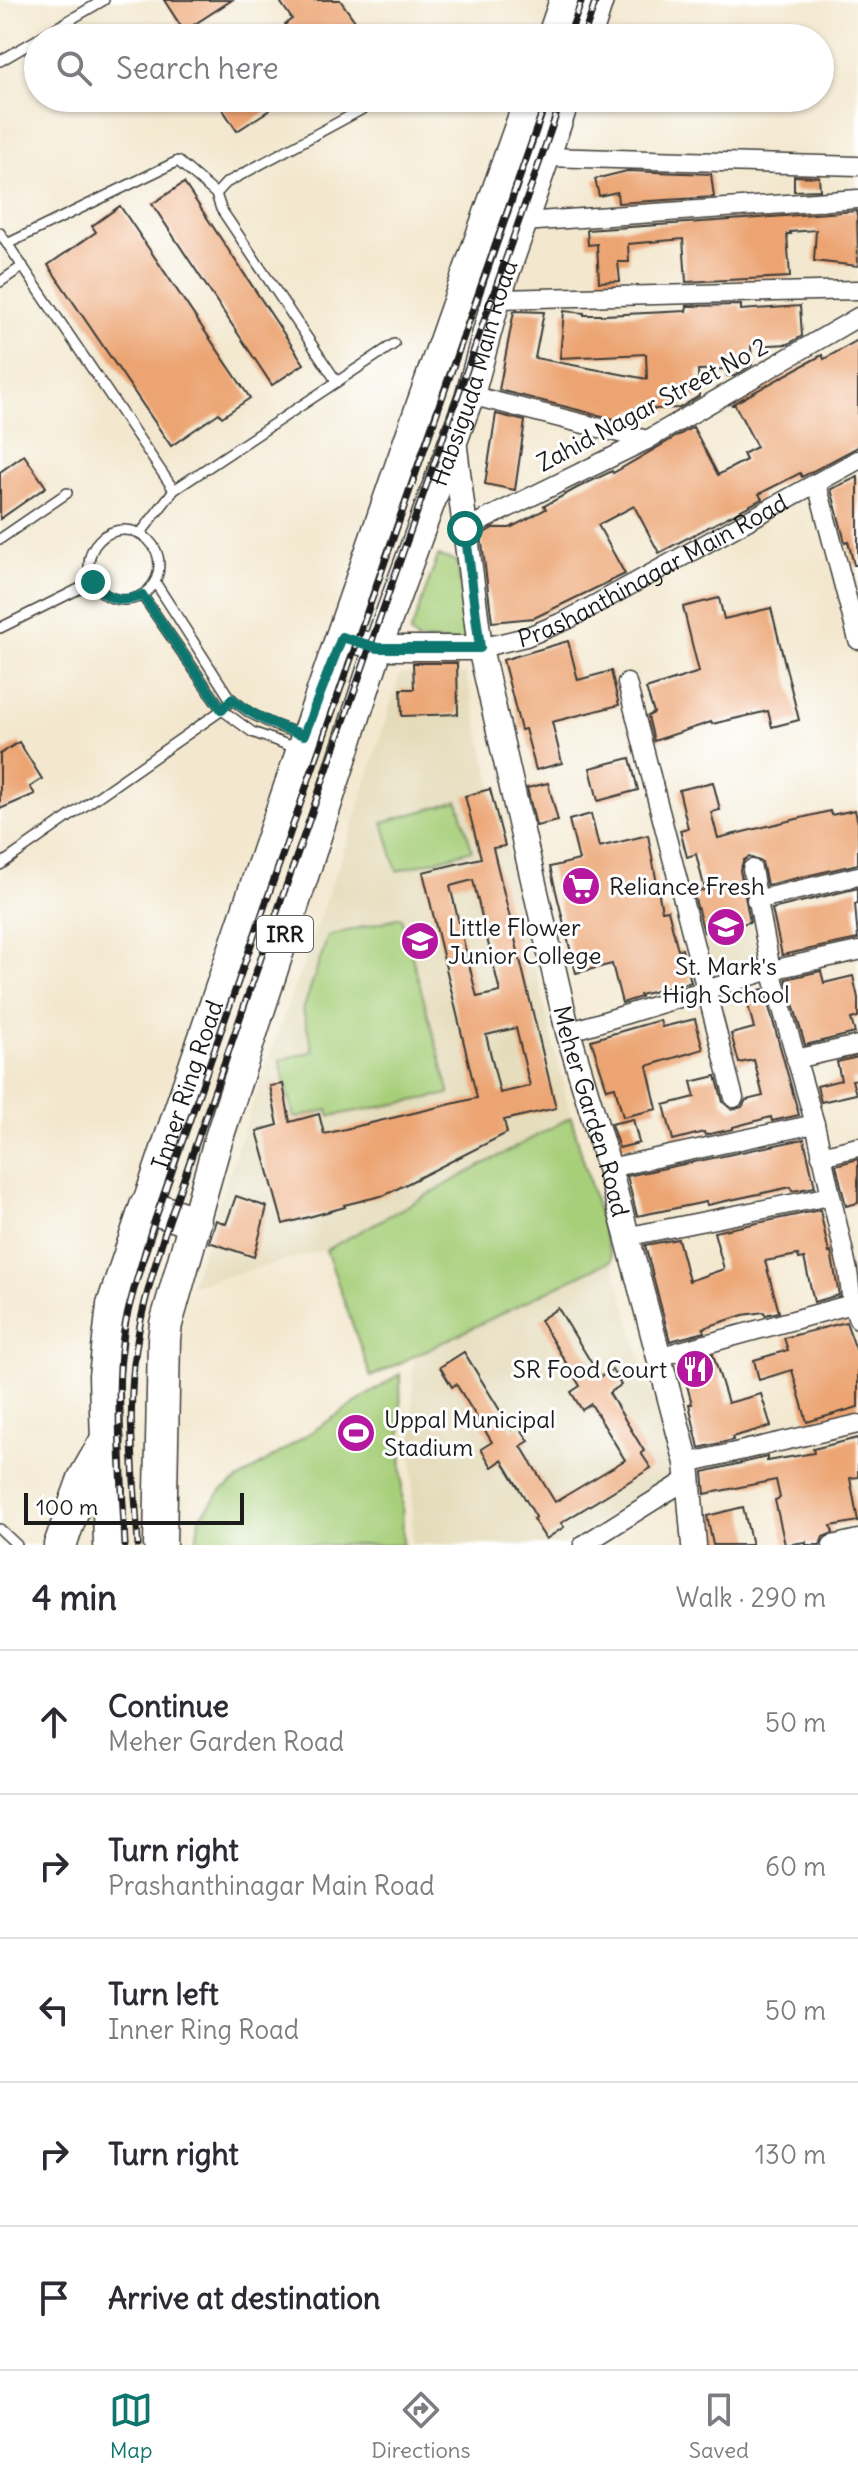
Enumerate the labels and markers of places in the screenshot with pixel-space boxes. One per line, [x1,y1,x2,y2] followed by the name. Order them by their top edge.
[560,865,602,907] supermarket icon: Reliance Fresh
[609,871,765,901] place label: Reliance Fresh
[705,906,747,948] school or university icon: St. Mark's High School
[448,912,602,970] place label: Little Flower Junior College
[399,920,441,962] school or university icon: Little Flower Junior College
[662,951,790,1009] place label: St. Mark's High School
[674,1348,716,1390] restaurant icon: SR Food Court
[512,1354,667,1384] place label: SR Food Court
[384,1404,555,1462] place label: Uppal Municipal Stadium
[335,1412,377,1454] sports icon: Uppal Municipal Stadium

